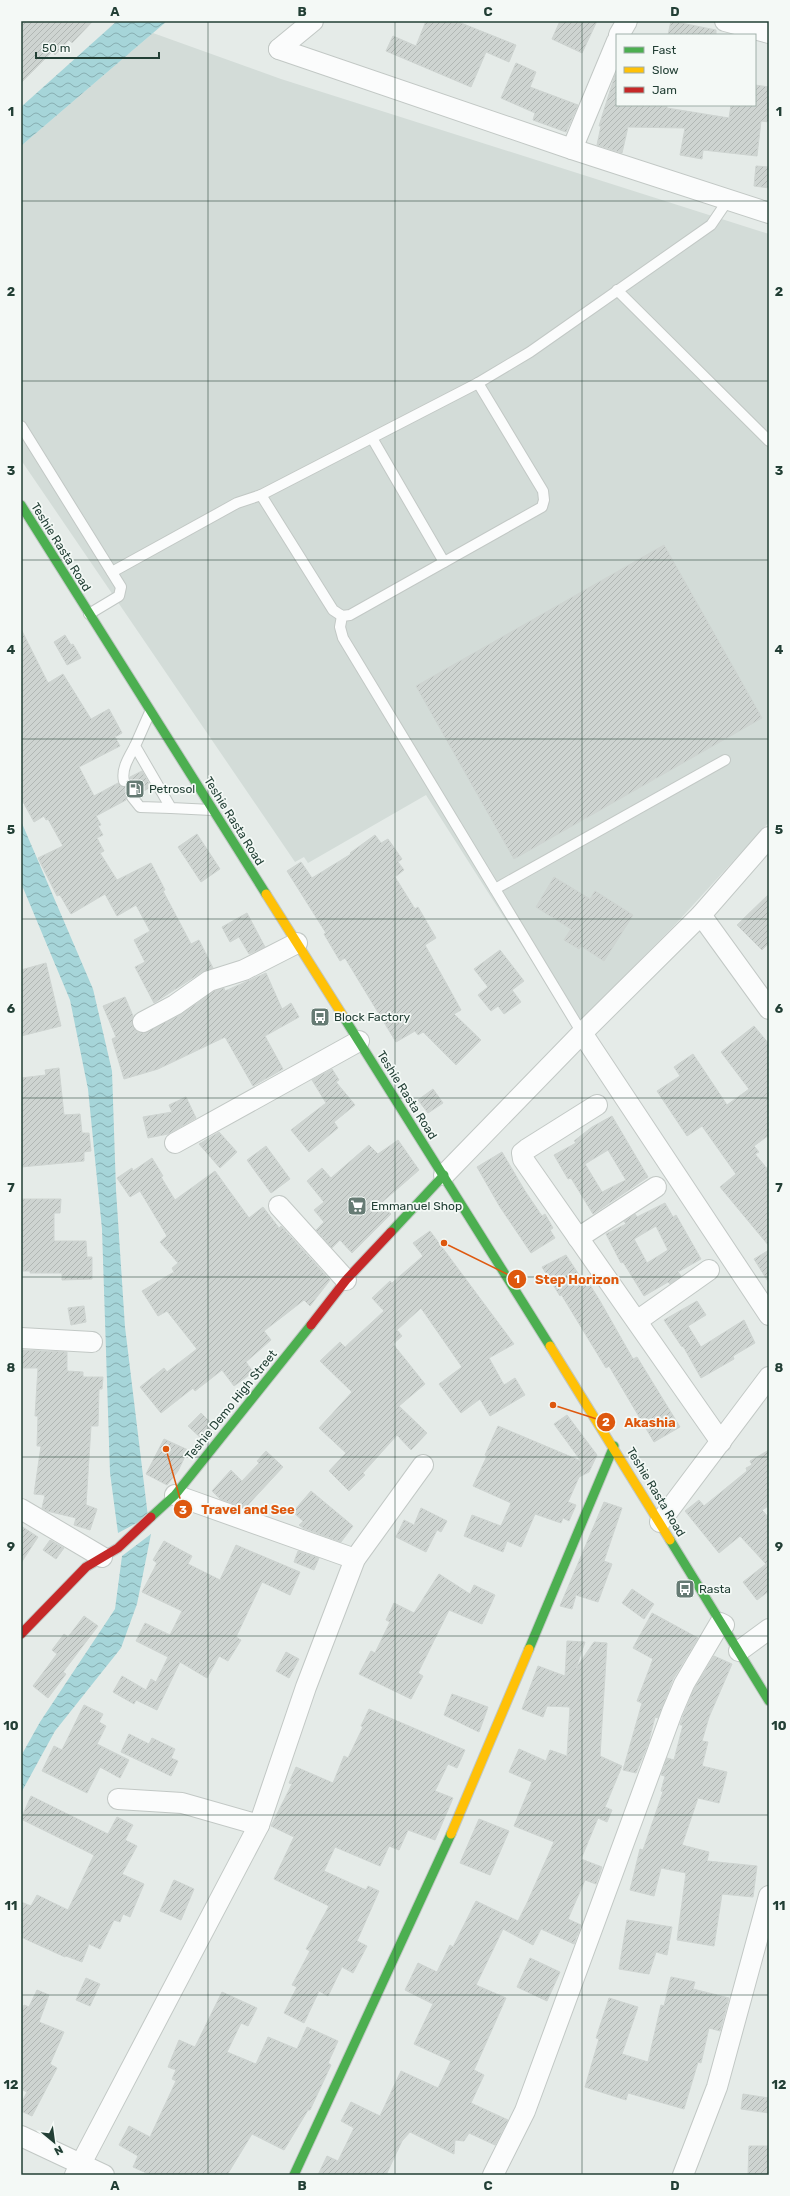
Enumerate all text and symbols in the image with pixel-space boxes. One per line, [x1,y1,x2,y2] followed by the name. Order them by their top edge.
[110,4,120,19] text: A
[297,4,307,19] text: B
[483,4,493,19] text: C
[670,4,680,19] text: D
[36,34,159,60] scale bar
[616,34,756,106] legend
[42,41,70,55] text: 50 m
[652,43,676,57] text: Fast
[652,63,679,77] text: Slow
[652,83,677,97] text: Jam
[8,104,14,119] text: 1
[776,104,782,119] text: 1
[7,284,15,299] text: 2
[775,284,783,299] text: 2
[7,463,16,478] text: 3
[775,463,784,478] text: 3
[28,500,94,594] street label: Teshie Rasta Road
[7,642,16,657] text: 4
[775,642,784,657] text: 4
[201,774,267,868] street label: Teshie Rasta Road
[124,778,146,800] fuel station icon: Petrosol
[149,782,195,796] place label: Petrosol
[7,822,15,837] text: 5
[775,822,783,837] text: 5
[7,1001,16,1016] text: 6
[775,1001,784,1016] text: 6
[309,1006,331,1028] bus stop icon: Block Factory
[334,1010,411,1024] place label: Block Factory
[374,1048,440,1142] street label: Teshie Rasta Road
[7,1180,15,1195] text: 7
[775,1180,783,1195] text: 7
[346,1195,368,1217] supermarket icon: Emmanuel Shop
[371,1199,462,1213] place label: Emmanuel Shop
[507,1267,627,1292] callout: Step Horizon
[514,1272,520,1286] text: 1
[535,1272,619,1287] text: Step Horizon
[182,1347,280,1463] street label: Teshie Demo High Street
[7,1360,16,1375] text: 8
[775,1360,784,1375] text: 8
[596,1410,683,1435] callout: Akashia
[602,1415,610,1429] text: 2
[624,1415,676,1430] text: Akashia
[624,1445,688,1539] street label: Teshie Rasta Road
[173,1497,303,1522] callout: Travel and See
[201,1502,295,1517] text: Travel and See
[179,1503,187,1517] text: 3
[7,1539,15,1554] text: 9
[775,1539,783,1554] text: 9
[674,1578,696,1600] bus stop icon: Rasta
[699,1582,731,1596] place label: Rasta
[3,1718,19,1733] text: 10
[771,1718,787,1733] text: 10
[5,1898,17,1913] text: 11
[773,1898,785,1913] text: 11
[4,2077,18,2092] text: 12
[772,2077,786,2092] text: 12
[34,2122,74,2162] north arrow
[52,2143,65,2158] text: N
[110,2178,120,2193] text: A
[297,2178,307,2193] text: B
[483,2178,493,2193] text: C
[670,2178,680,2193] text: D

